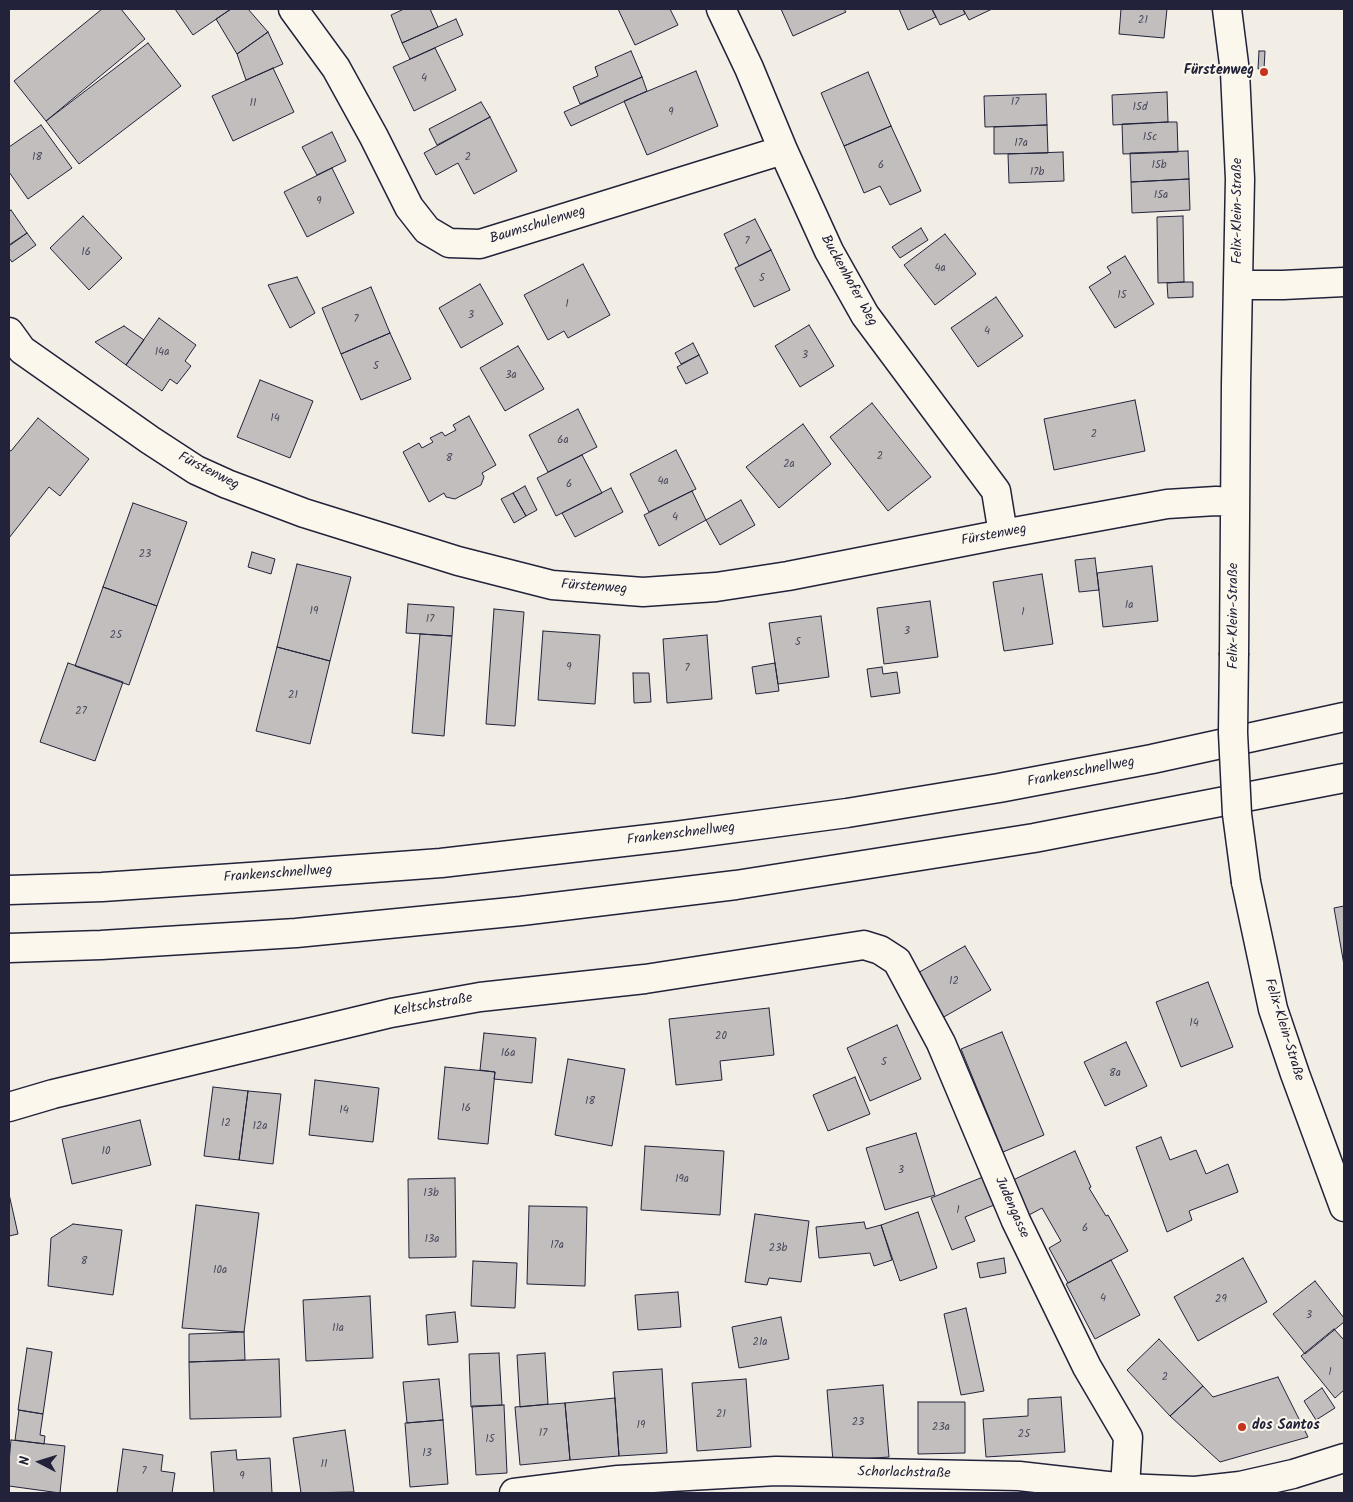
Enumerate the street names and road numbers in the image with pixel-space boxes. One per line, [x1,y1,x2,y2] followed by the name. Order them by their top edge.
[1231,158,1247,264] street label: Felix-Klein-Straße
[488,203,588,249] street label: Baumschulenweg
[816,232,880,330] street label: Buckenhofer Weg
[175,449,241,495] street label: Fürstenweg
[960,521,1028,551] street label: Fürstenweg
[1227,563,1243,669] street label: Felix-Klein-Straße
[560,577,628,599] street label: Fürstenweg
[1026,754,1136,792] street label: Frankenschnellweg
[626,820,736,850] street label: Frankenschnellweg
[223,863,333,887] street label: Frankenschnellweg
[1259,977,1307,1083] street label: Felix-Klein-Straße
[392,991,474,1021] street label: Keltschstraße
[990,1175,1032,1241] street label: Judengasse
[857,1465,951,1483] street label: Schorlachstraße

